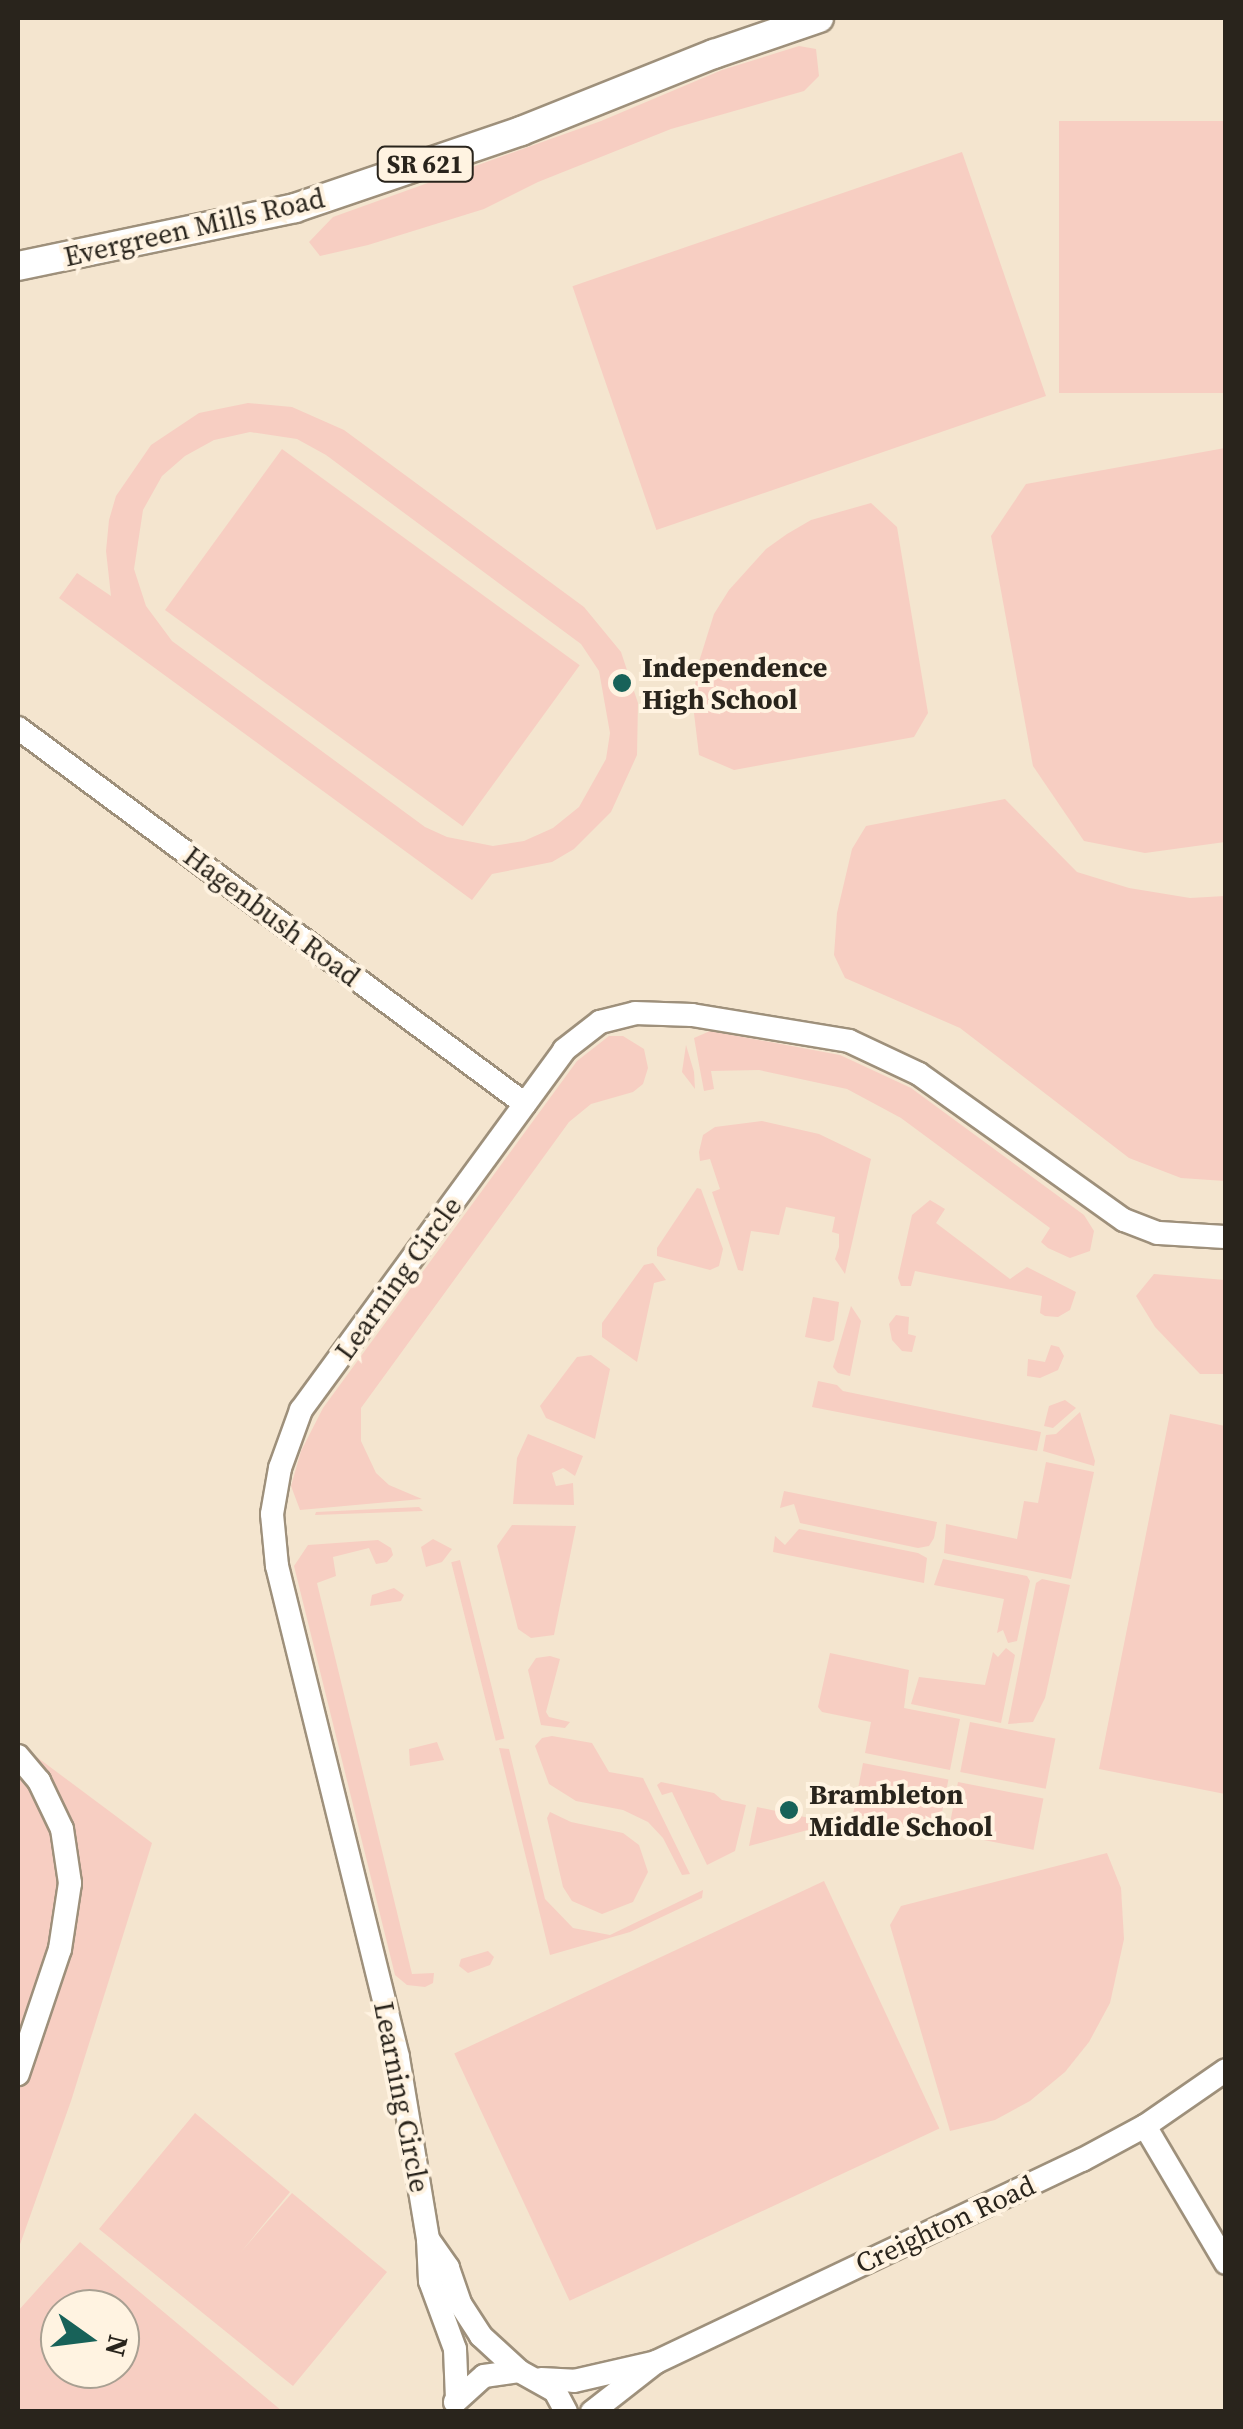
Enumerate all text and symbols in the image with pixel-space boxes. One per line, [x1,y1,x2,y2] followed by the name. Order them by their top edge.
[375,144,475,184] road number: SR 621
[61,181,327,273] street label: Evergreen Mills Road
[642,650,827,716] place label: Independence High School
[611,672,633,694] marker: Independence High School
[177,839,367,993] street label: Hagenbush Road
[328,1190,468,1366] street label: Learning Circle
[809,1777,993,1843] place label: Brambleton Middle School
[778,1799,800,1821] marker: Brambleton Middle School
[367,1999,437,2195] street label: Learning Circle
[850,2168,1040,2280] street label: Creighton Road
[40,2289,140,2389] north arrow
[96,2331,138,2360] text: N

